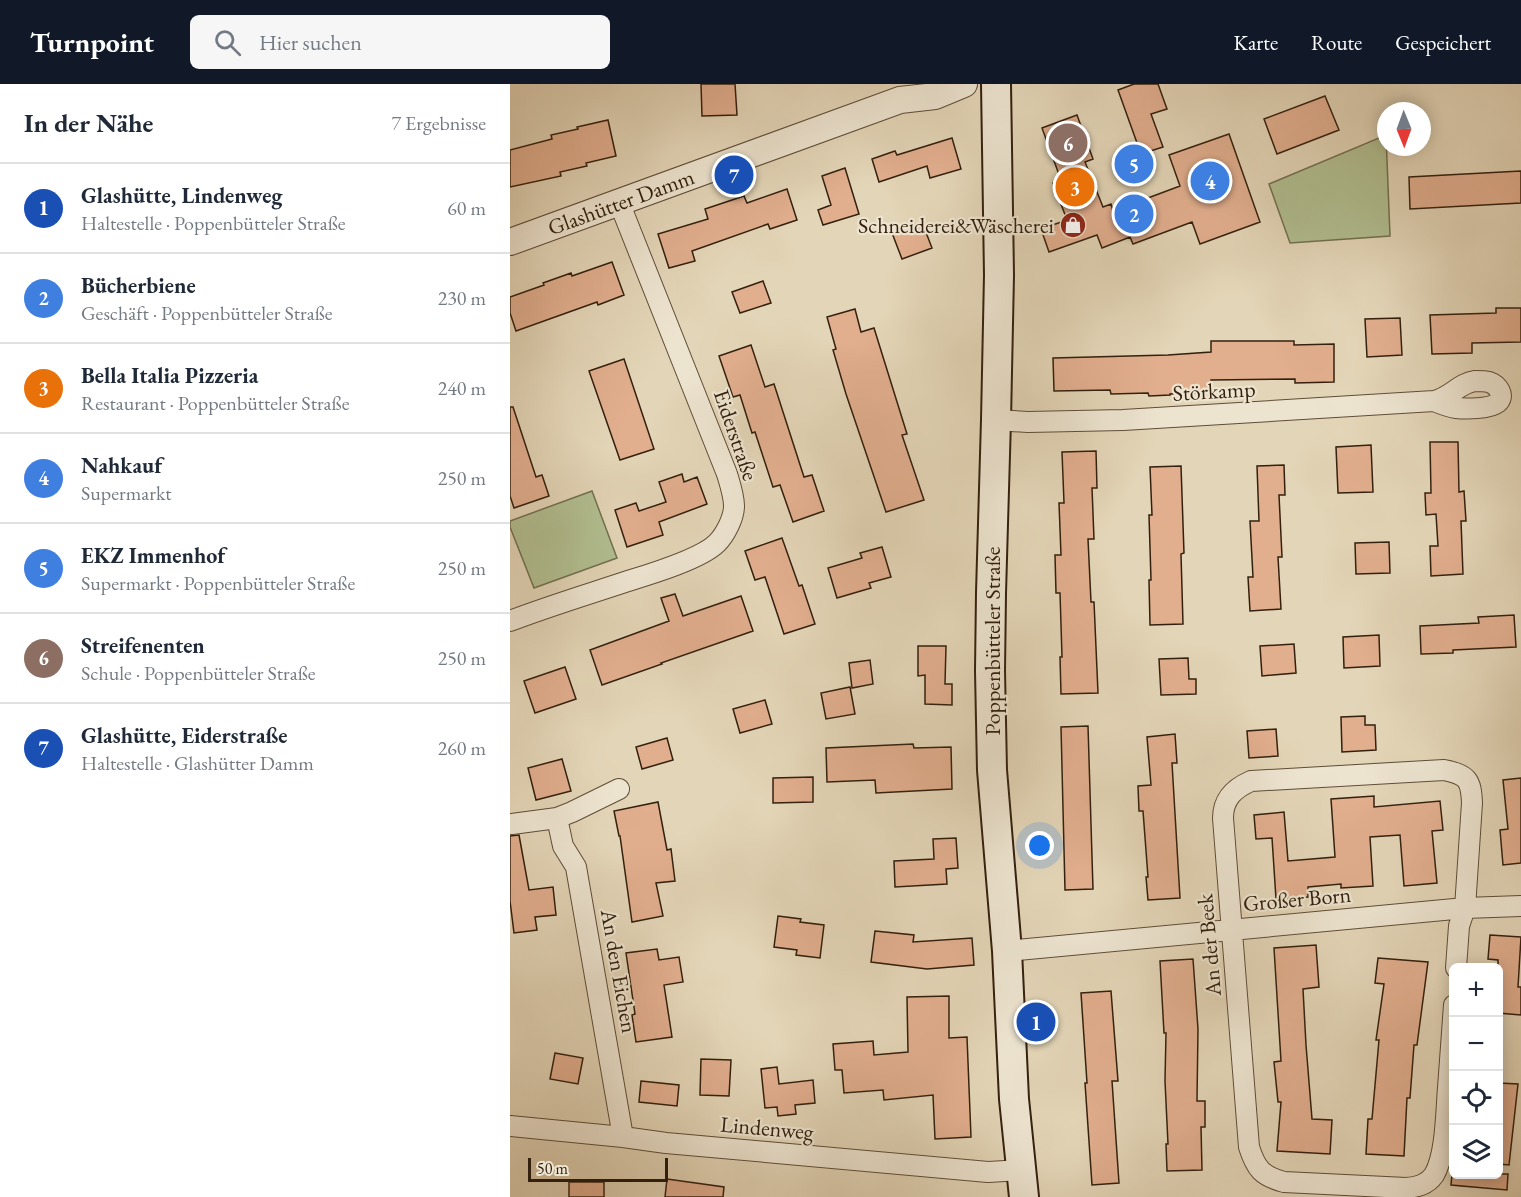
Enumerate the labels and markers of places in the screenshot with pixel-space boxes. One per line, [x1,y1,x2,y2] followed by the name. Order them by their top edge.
[1048,120,1088,166] pin: 6
[1114,142,1154,187] pin: 5
[714,152,754,197] pin: 7
[1190,158,1230,204] pin: 4
[1056,164,1094,210] pin: 3
[1114,192,1154,236] pin: 2
[1058,210,1088,240] shop icon: Schneiderei&Wäscherei
[858,211,1054,240] place label: Schneiderei&Wäscherei
[1016,1000,1056,1044] pin: 1

